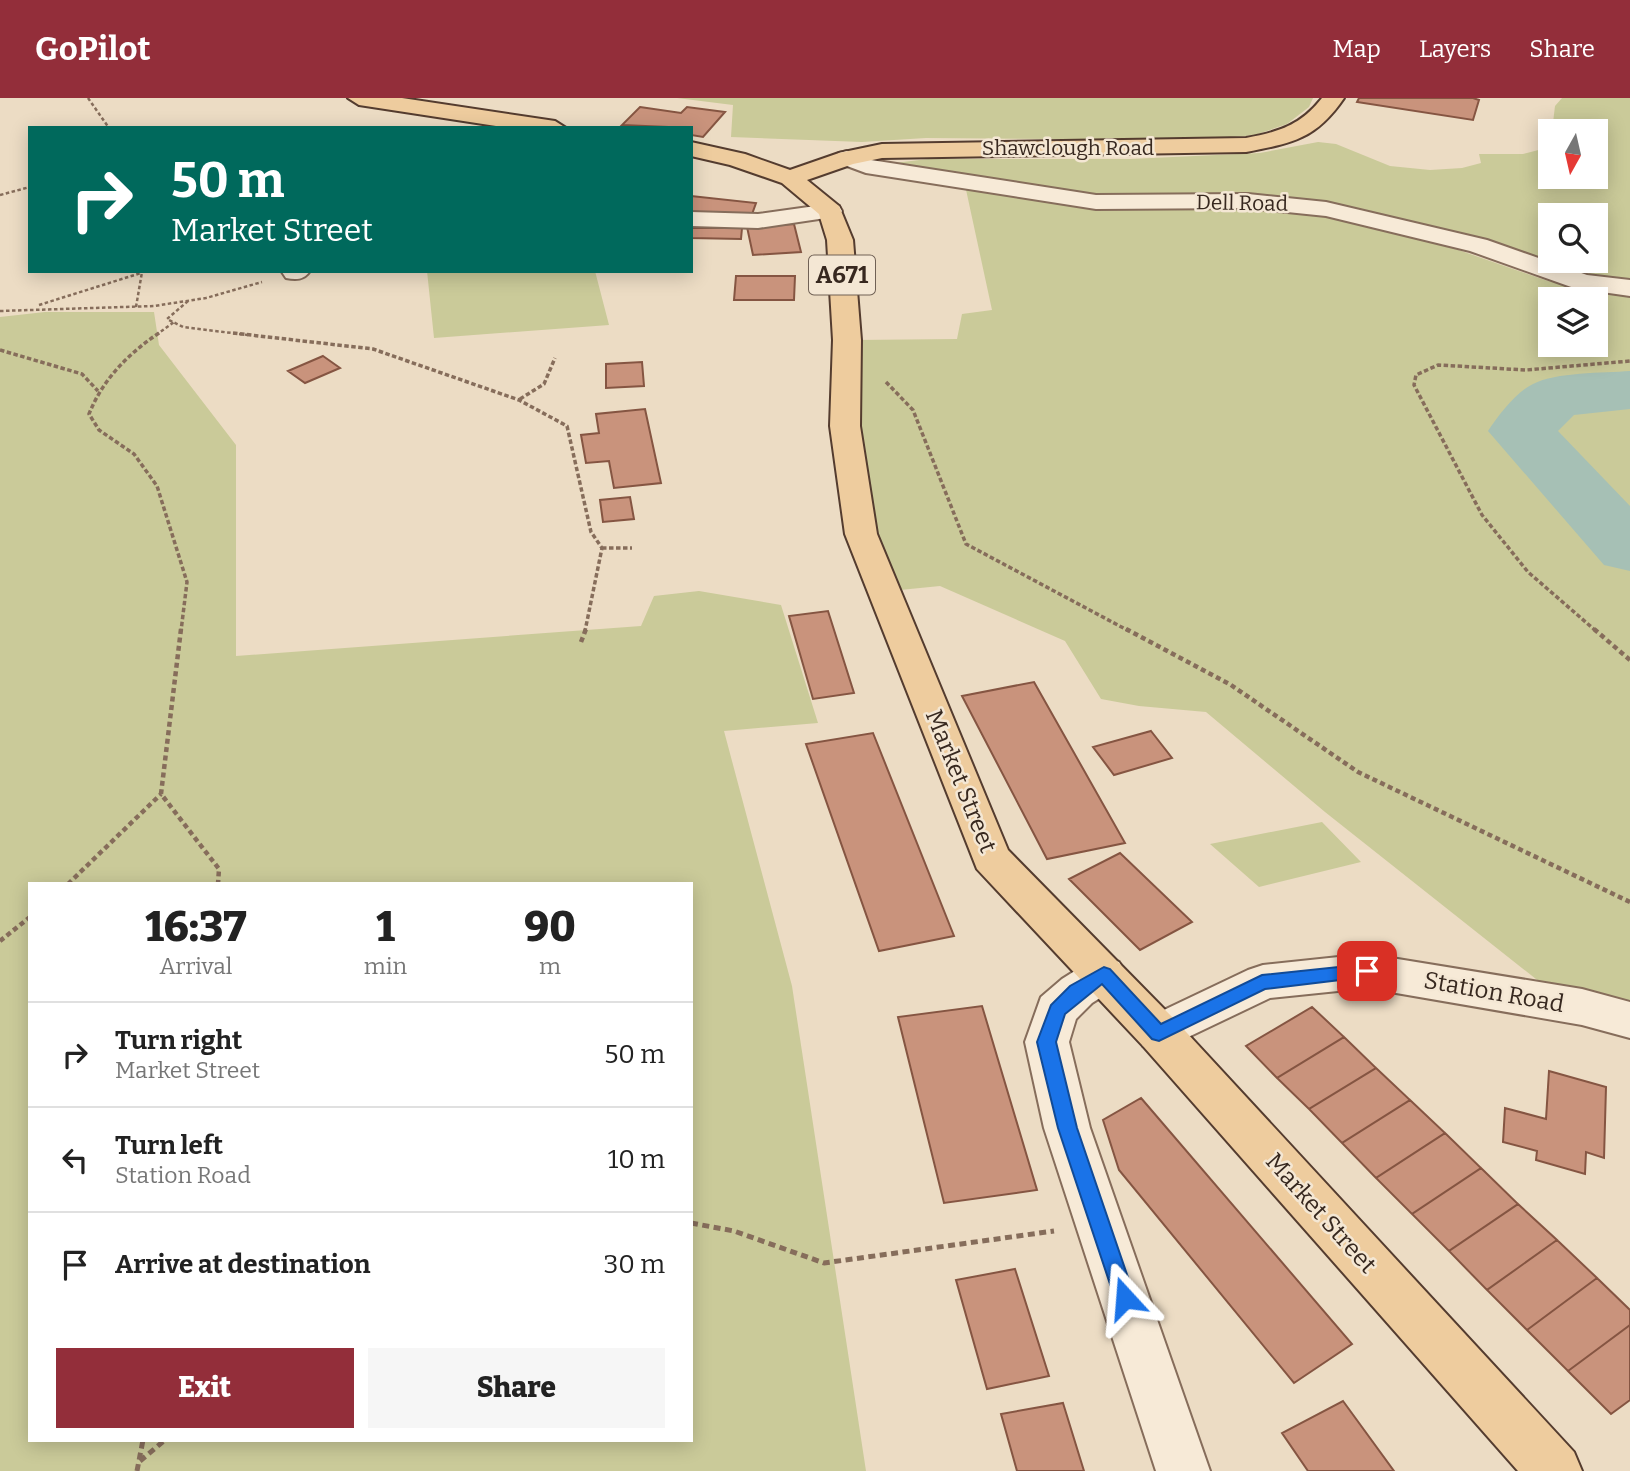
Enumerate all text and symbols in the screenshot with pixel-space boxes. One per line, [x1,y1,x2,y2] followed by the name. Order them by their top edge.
[35,29,151,69] text: GoPilot
[1333,35,1381,63] text: Map
[1419,35,1491,63] text: Layers
[1529,35,1595,63] text: Share
[1538,119,1608,189] north arrow
[1538,119,1608,357] map controls
[982,135,1154,161] street label: Shawclough Road
[171,151,284,210] text: 50 m
[56,154,147,245] icon: right
[1196,189,1288,217] street label: Dell Road
[1538,203,1608,273] button: search
[171,211,373,249] text: Market Street
[809,256,875,294] road number: A671
[1538,287,1608,357] button: layers
[920,706,1002,857] street label: Market Street
[145,902,247,952] text: 16:37
[376,902,395,952] text: 1
[524,902,576,952] text: 90
[1337,941,1397,1001] pin
[159,952,232,980] text: Arrival
[364,952,407,980] text: min
[539,952,561,980] text: m
[1348,952,1386,990] icon: arrive
[1422,966,1566,1018] street label: Station Road
[115,1025,242,1056] text: Turn right
[56,1036,94,1074] icon: right
[604,1039,665,1070] text: 50 m
[115,1056,260,1084] text: Market Street
[115,1130,223,1161] text: Turn left
[56,1141,94,1179] icon: left
[608,1144,665,1175] text: 10 m
[1260,1147,1382,1279] street label: Market Street
[115,1161,251,1189] text: Station Road
[56,1246,94,1284] icon: arrive
[115,1249,370,1280] text: Arrive at destination
[604,1249,665,1280] text: 30 m
[1088,1261,1162,1335] position arrow
[56,1348,354,1428] button: Exit
[368,1348,665,1428] button: Share

